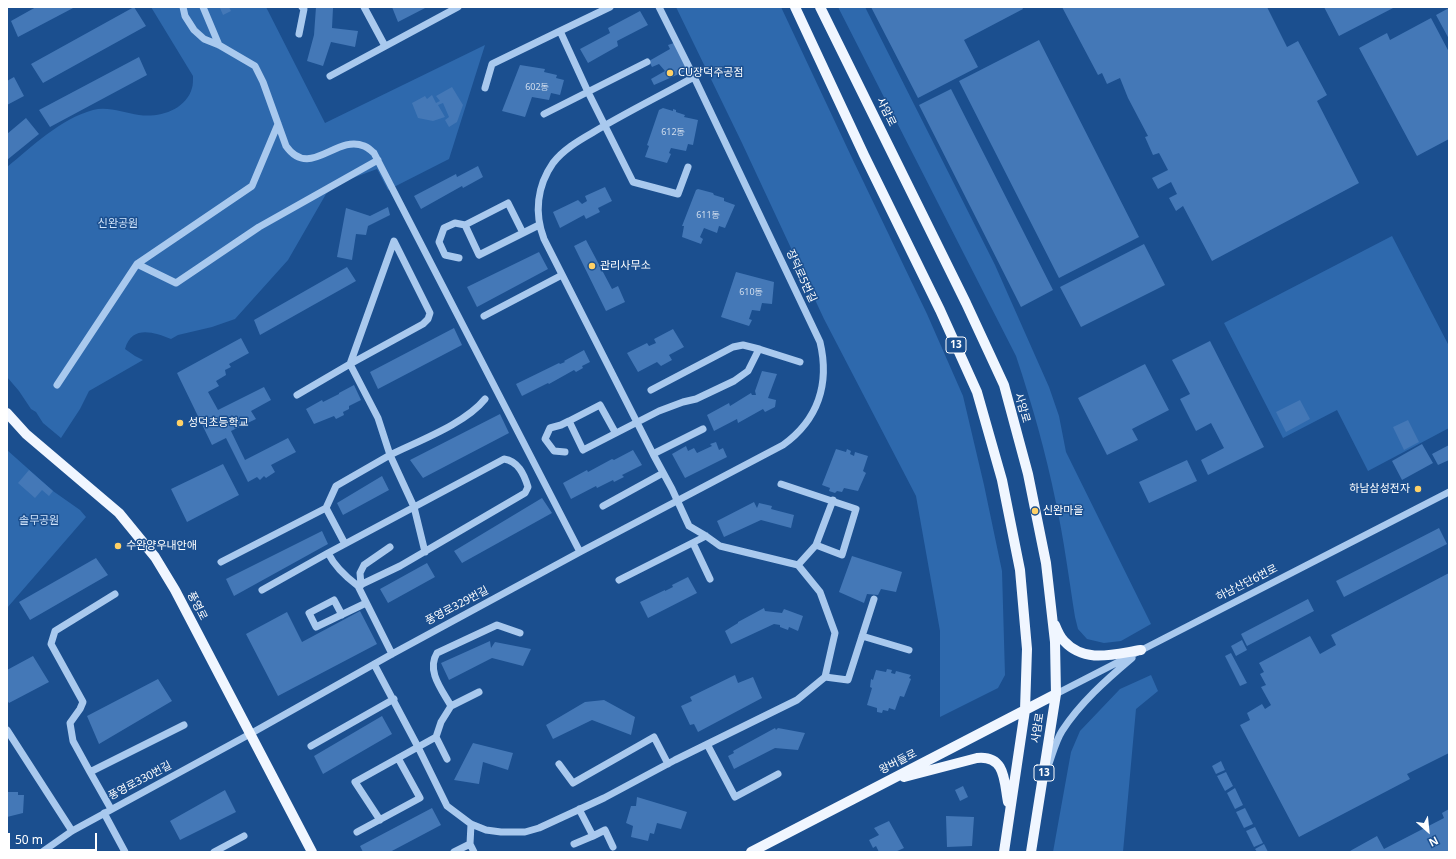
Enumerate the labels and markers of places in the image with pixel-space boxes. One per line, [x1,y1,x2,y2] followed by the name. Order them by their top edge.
[678,66,744,80] place label: CU장덕주공점
[665,68,675,78] marker: CU장덕주공점
[600,259,651,273] place label: 관리사무소
[587,261,597,271] marker: 관리사무소
[188,416,249,430] place label: 성덕초등학교
[175,418,185,428] marker: 성덕초등학교
[1349,482,1410,496] place label: 하남삼성전자
[1413,484,1423,494] marker: 하남삼성전자
[1043,504,1083,518] place label: 신완마을
[1030,506,1040,516] marker: 신완마을
[126,539,197,553] place label: 수완양우내안애
[113,541,123,551] marker: 수완양우내안애

